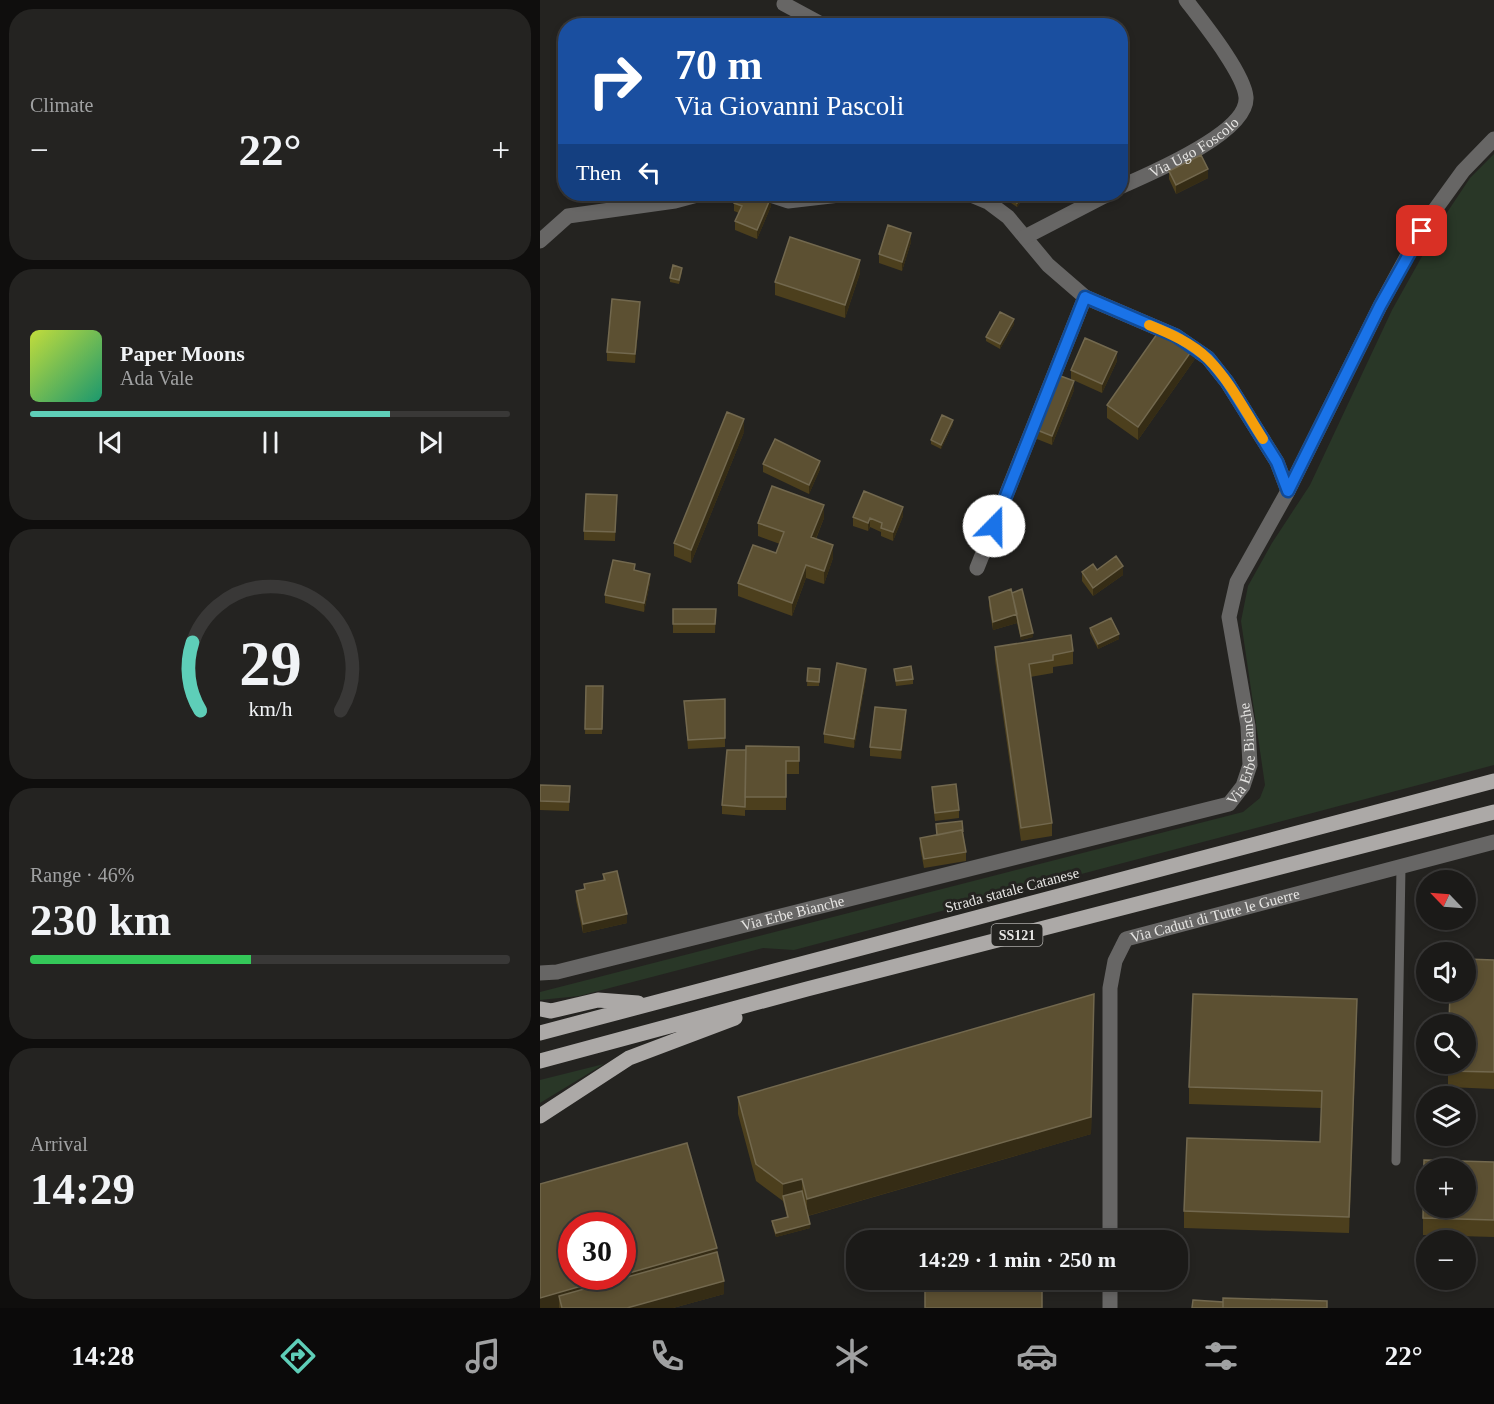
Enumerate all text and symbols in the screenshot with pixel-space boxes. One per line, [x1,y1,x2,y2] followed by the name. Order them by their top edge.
[576,42,654,120] icon: right
[675,42,763,88] text: 70 m
[675,91,904,121] text: Via Giovanni Pascoli
[30,94,93,116] text: Climate
[1147,114,1242,181] street label: Via Ugo Foscolo
[239,125,302,175] text: 22°
[30,132,49,168] text: −
[491,132,510,168] text: +
[633,156,666,189] icon: left
[576,160,621,185] text: Then
[1396,205,1447,256] pin
[1405,214,1438,247] icon: arrive
[120,341,245,366] text: Paper Moons
[120,367,194,389] text: Ada Vale
[94,426,127,459] icon: previous
[254,426,287,459] icon: pause
[414,426,447,459] icon: next
[962,494,1026,558] position arrow
[239,629,301,698] text: 29
[248,697,292,721] text: km/h
[1224,701,1258,808] street label: Via Erbe Bianche
[30,864,134,886] text: Range · 46%
[943,864,1081,916] street label: Strada statale Catanese
[1416,870,1476,930] north arrow
[1416,870,1476,1290] map controls
[1128,885,1302,946] street label: Via Caduti di Tutte le Guerre
[739,892,846,934] street label: Via Erbe Bianche
[30,895,171,945] text: 230 km
[992,924,1042,946] road number: SS121
[1416,942,1476,1002] button: sound
[1416,1014,1476,1074] button: search
[1416,1086,1476,1146] button: layers
[30,1133,88,1155] text: Arrival
[1416,1158,1476,1218] button: +
[30,1164,135,1214] text: 14:29
[558,1212,636,1290] speed limit sign: 30
[1416,1230,1476,1290] button: −
[918,1247,1116,1272] text: 14:29 · 1 min · 250 m
[277,1335,319,1377] icon: directions
[462,1335,504,1377] icon: music
[646,1335,688,1377] icon: phone
[831,1335,873,1377] icon: climate
[1016,1335,1058,1377] icon: car
[1200,1335,1242,1377] icon: filters
[71,1341,134,1371] text: 14:28
[1385,1341,1423,1371] text: 22°

